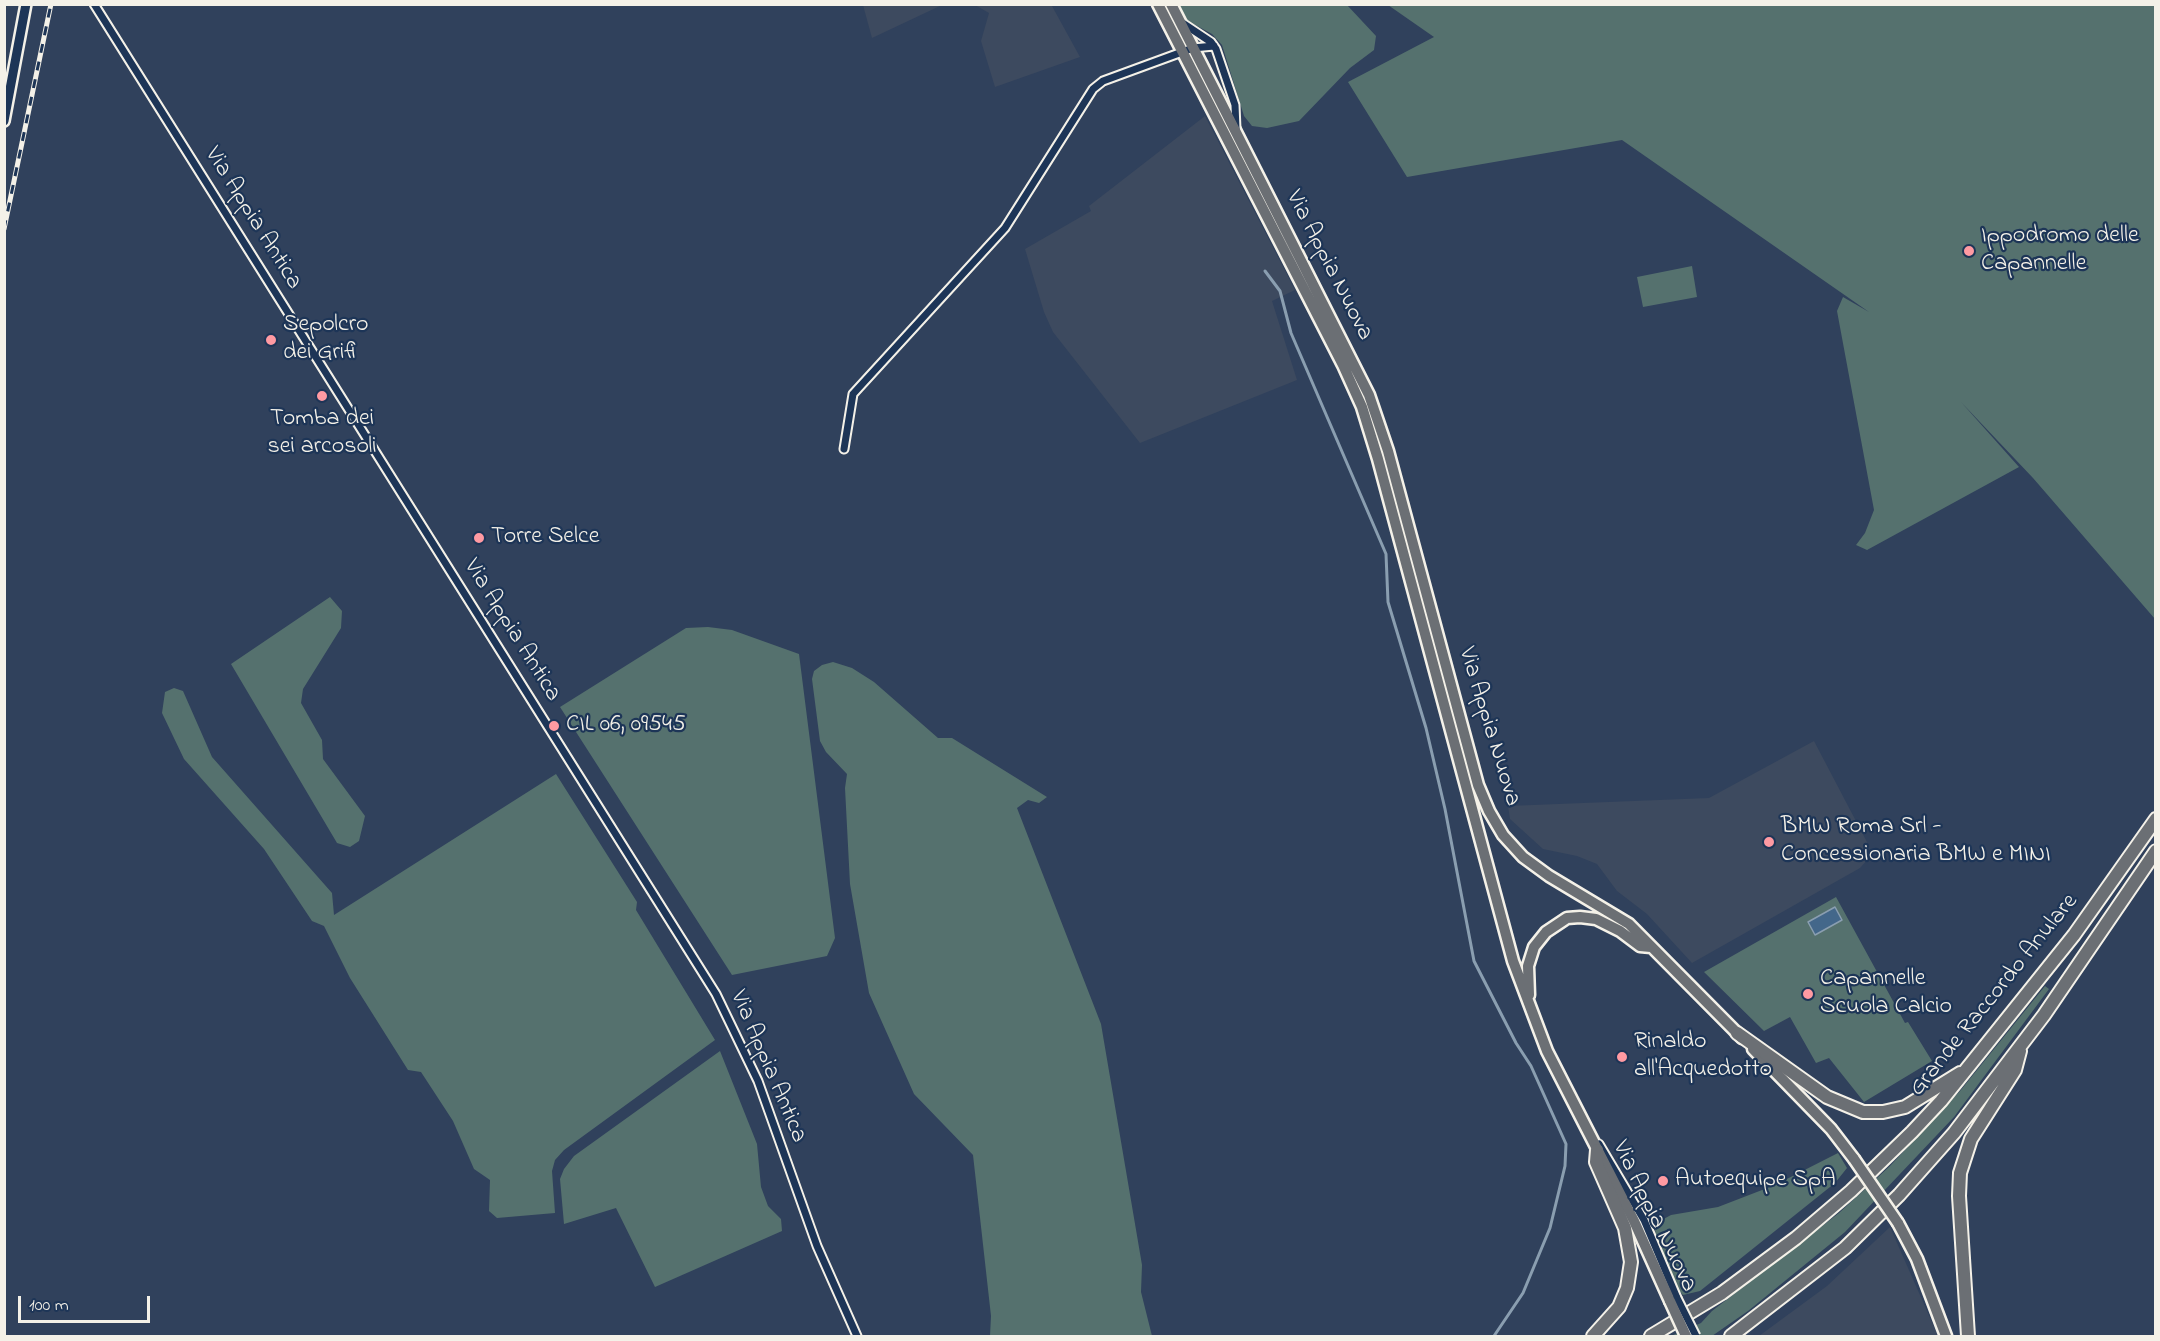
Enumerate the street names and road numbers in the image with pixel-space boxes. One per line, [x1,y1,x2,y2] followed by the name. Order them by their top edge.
[197,142,307,296] street label: Via Appia Antica
[1278,186,1378,346] street label: Via Appia Nuova
[456,554,566,708] street label: Via Appia Antica
[1450,644,1526,810] street label: Via Appia Nuova
[1904,889,2086,1103] street label: Grande Raccordo Anulare
[722,987,812,1147] street label: Via Appia Antica
[1604,1137,1702,1297] street label: Via Appia Nuova

